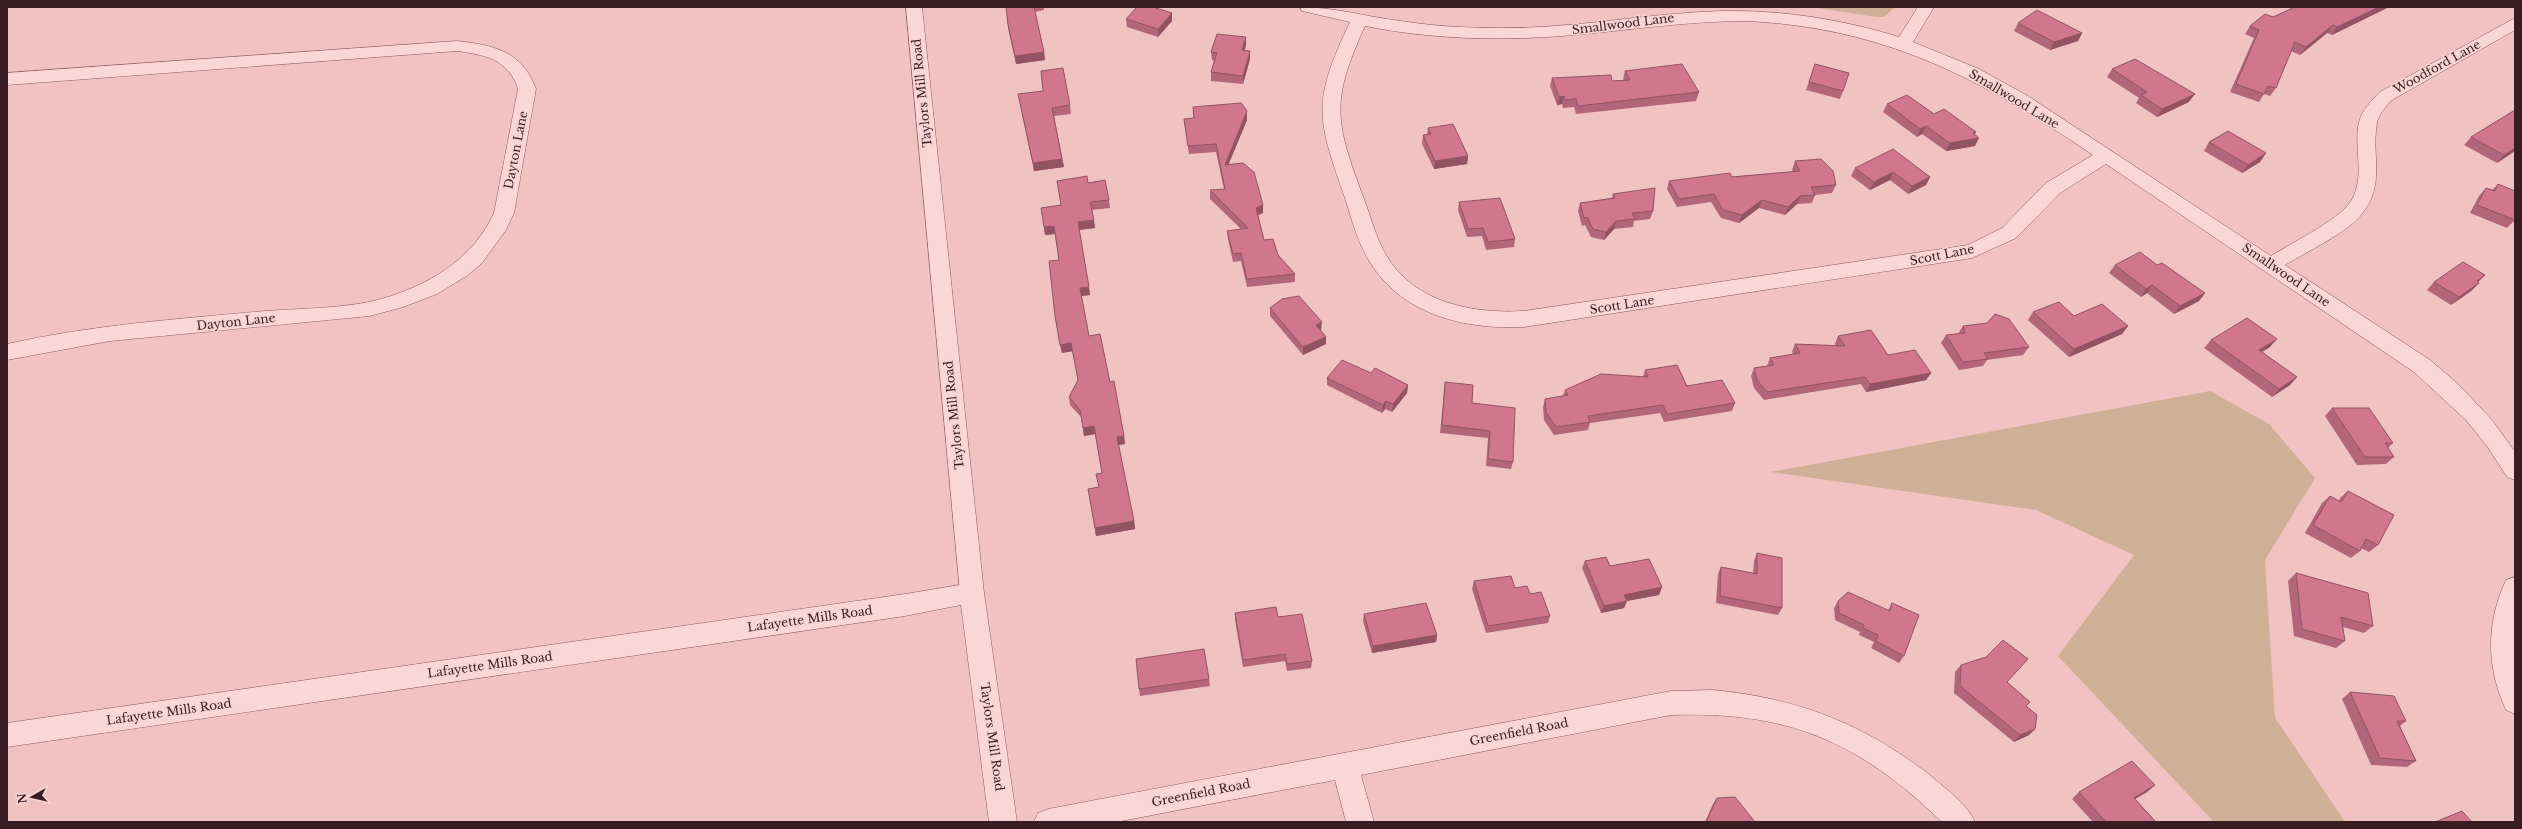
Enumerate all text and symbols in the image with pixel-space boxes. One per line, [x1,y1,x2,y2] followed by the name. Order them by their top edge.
[1571,10,1675,37] street label: Smallwood Lane
[2390,36,2483,97] street label: Woodford Lane
[908,38,935,148] street label: Taylors Mill Road
[1966,66,2062,132] street label: Smallwood Lane
[501,109,530,190] street label: Dayton Lane
[2239,240,2333,310] street label: Smallwood Lane
[1909,241,1975,268] street label: Scott Lane
[1589,292,1655,317] street label: Scott Lane
[196,310,276,333] street label: Dayton Lane
[940,360,967,470] street label: Taylors Mill Road
[746,602,873,635] street label: Lafayette Mills Road
[426,648,553,681] street label: Lafayette Mills Road
[977,682,1008,792] street label: Taylors Mill Road
[105,695,232,728] street label: Lafayette Mills Road
[1468,715,1569,748] street label: Greenfield Road
[1150,776,1251,809] street label: Greenfield Road
[12,777,52,817] north arrow
[14,792,30,804] text: N

